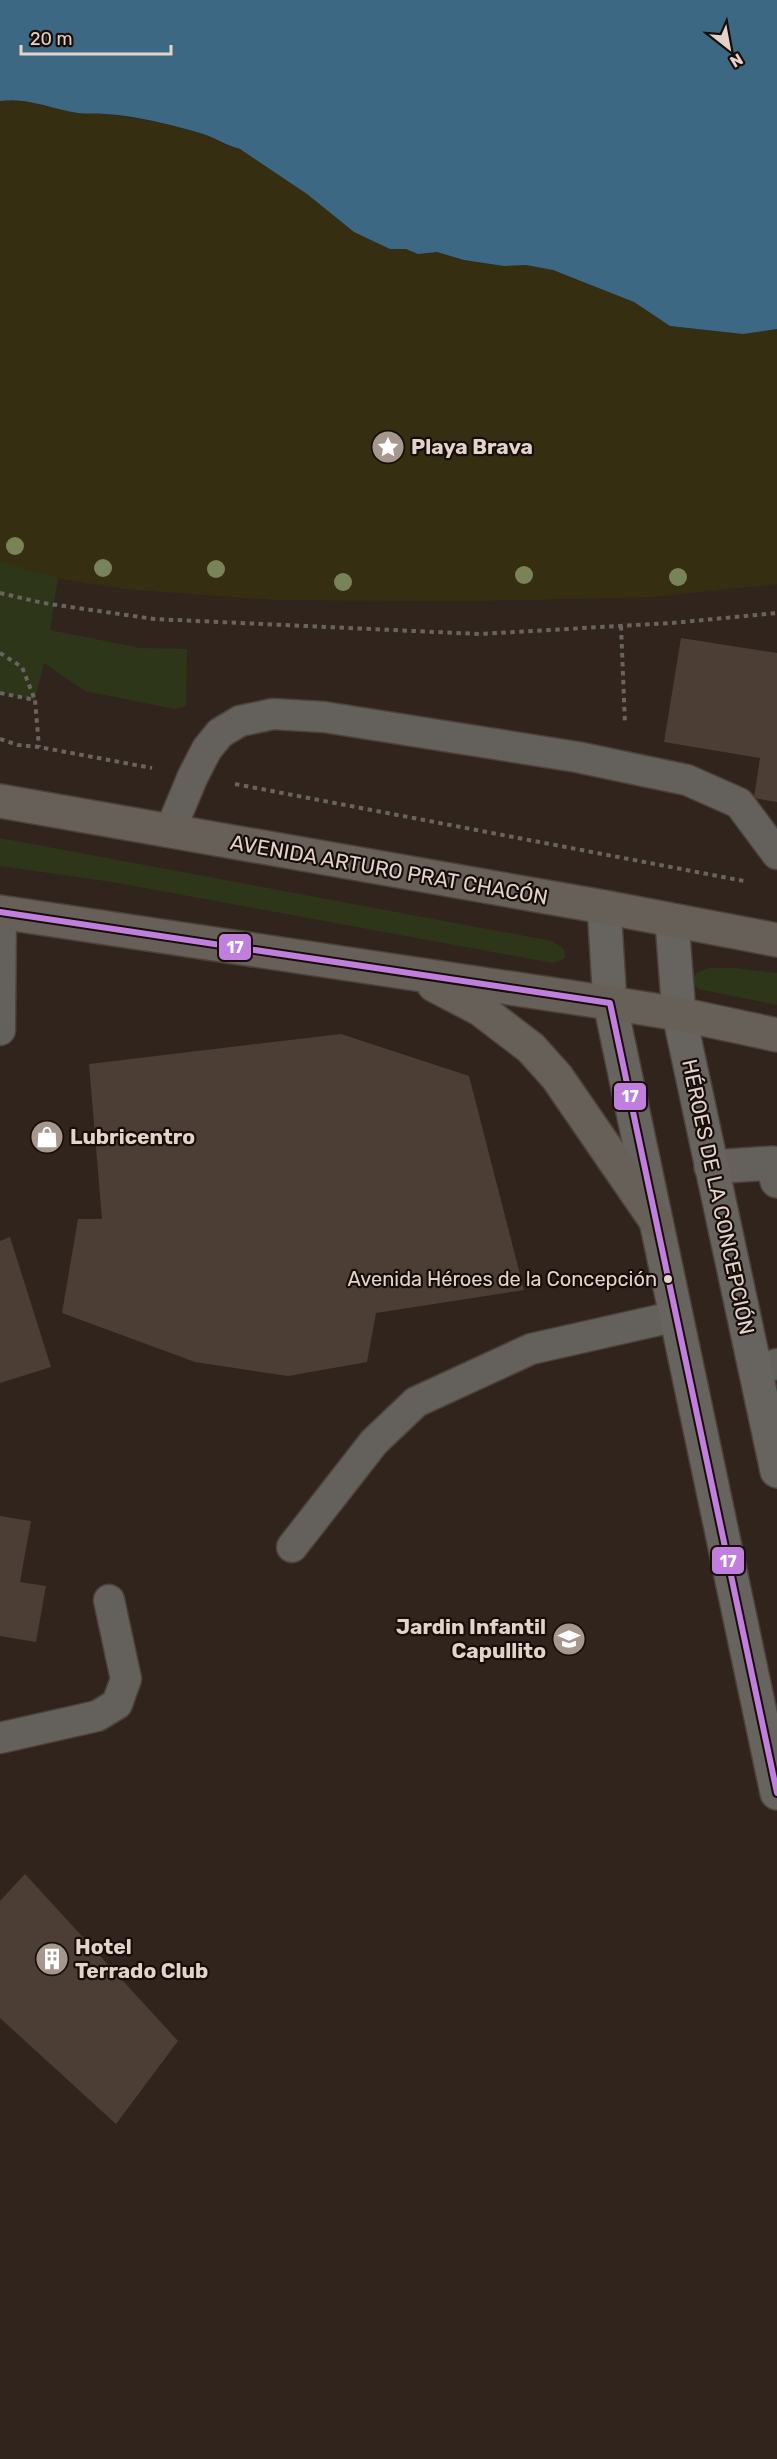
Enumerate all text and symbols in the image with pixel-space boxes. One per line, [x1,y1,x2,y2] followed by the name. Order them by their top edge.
[21,18,171,56] scale bar
[699,18,759,78] north arrow
[30,28,72,50] text: 20 m
[727,49,746,72] text: N
[370,429,406,465] place icon: Playa Brava
[411,434,533,459] place label: Playa Brava
[228,829,550,910] street label: AVENIDA ARTURO PRAT CHACÓN
[218,933,252,961] line badge: 17
[226,938,244,957] text: 17
[677,1057,760,1337] street label: HÉROES DE LA CONCEPCIÓN
[613,1082,647,1111] line badge: 17
[621,1087,639,1106] text: 17
[29,1119,65,1155] shop icon: Lubricentro
[70,1124,195,1149] place label: Lubricentro
[347,1267,657,1291] place label: Avenida Héroes de la Concepción
[662,1273,674,1285] marker: Avenida Héroes de la Concepción
[711,1546,745,1575] line badge: 17
[719,1552,737,1571] text: 17
[396,1614,546,1663] place label: Jardin Infantil Capullito
[551,1621,587,1657] school or university icon: Jardin Infantil Capullito
[75,1934,208,1983] place label: Hotel Terrado Club
[34,1941,70,1977] building icon: Hotel Terrado Club

